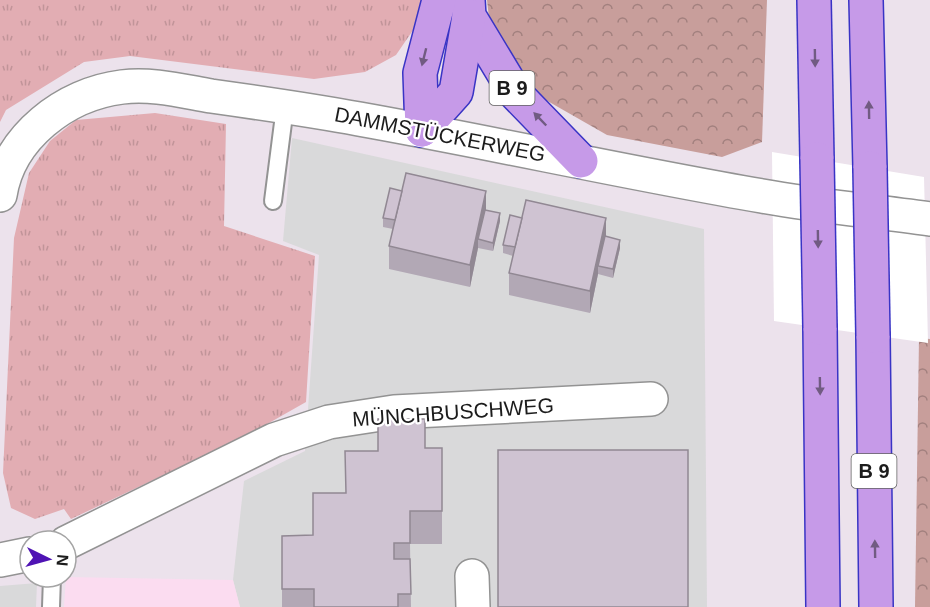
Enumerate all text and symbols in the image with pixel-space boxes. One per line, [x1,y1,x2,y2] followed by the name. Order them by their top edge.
[419,48,429,66] one-way arrow
[810,49,820,68] one-way arrow
[490,71,534,105] road number: B 9
[864,100,874,119] one-way arrow
[333,102,547,166] street label: DAMMSTÜCKERWEG
[533,112,547,127] one-way arrow
[813,229,823,248] one-way arrow
[815,377,825,396] one-way arrow
[352,393,554,431] street label: MÜNCHBUSCHWEG
[852,454,896,488] road number: B 9
[18,529,78,589] north arrow
[870,539,880,558] one-way arrow
[53,554,71,567] text: N

